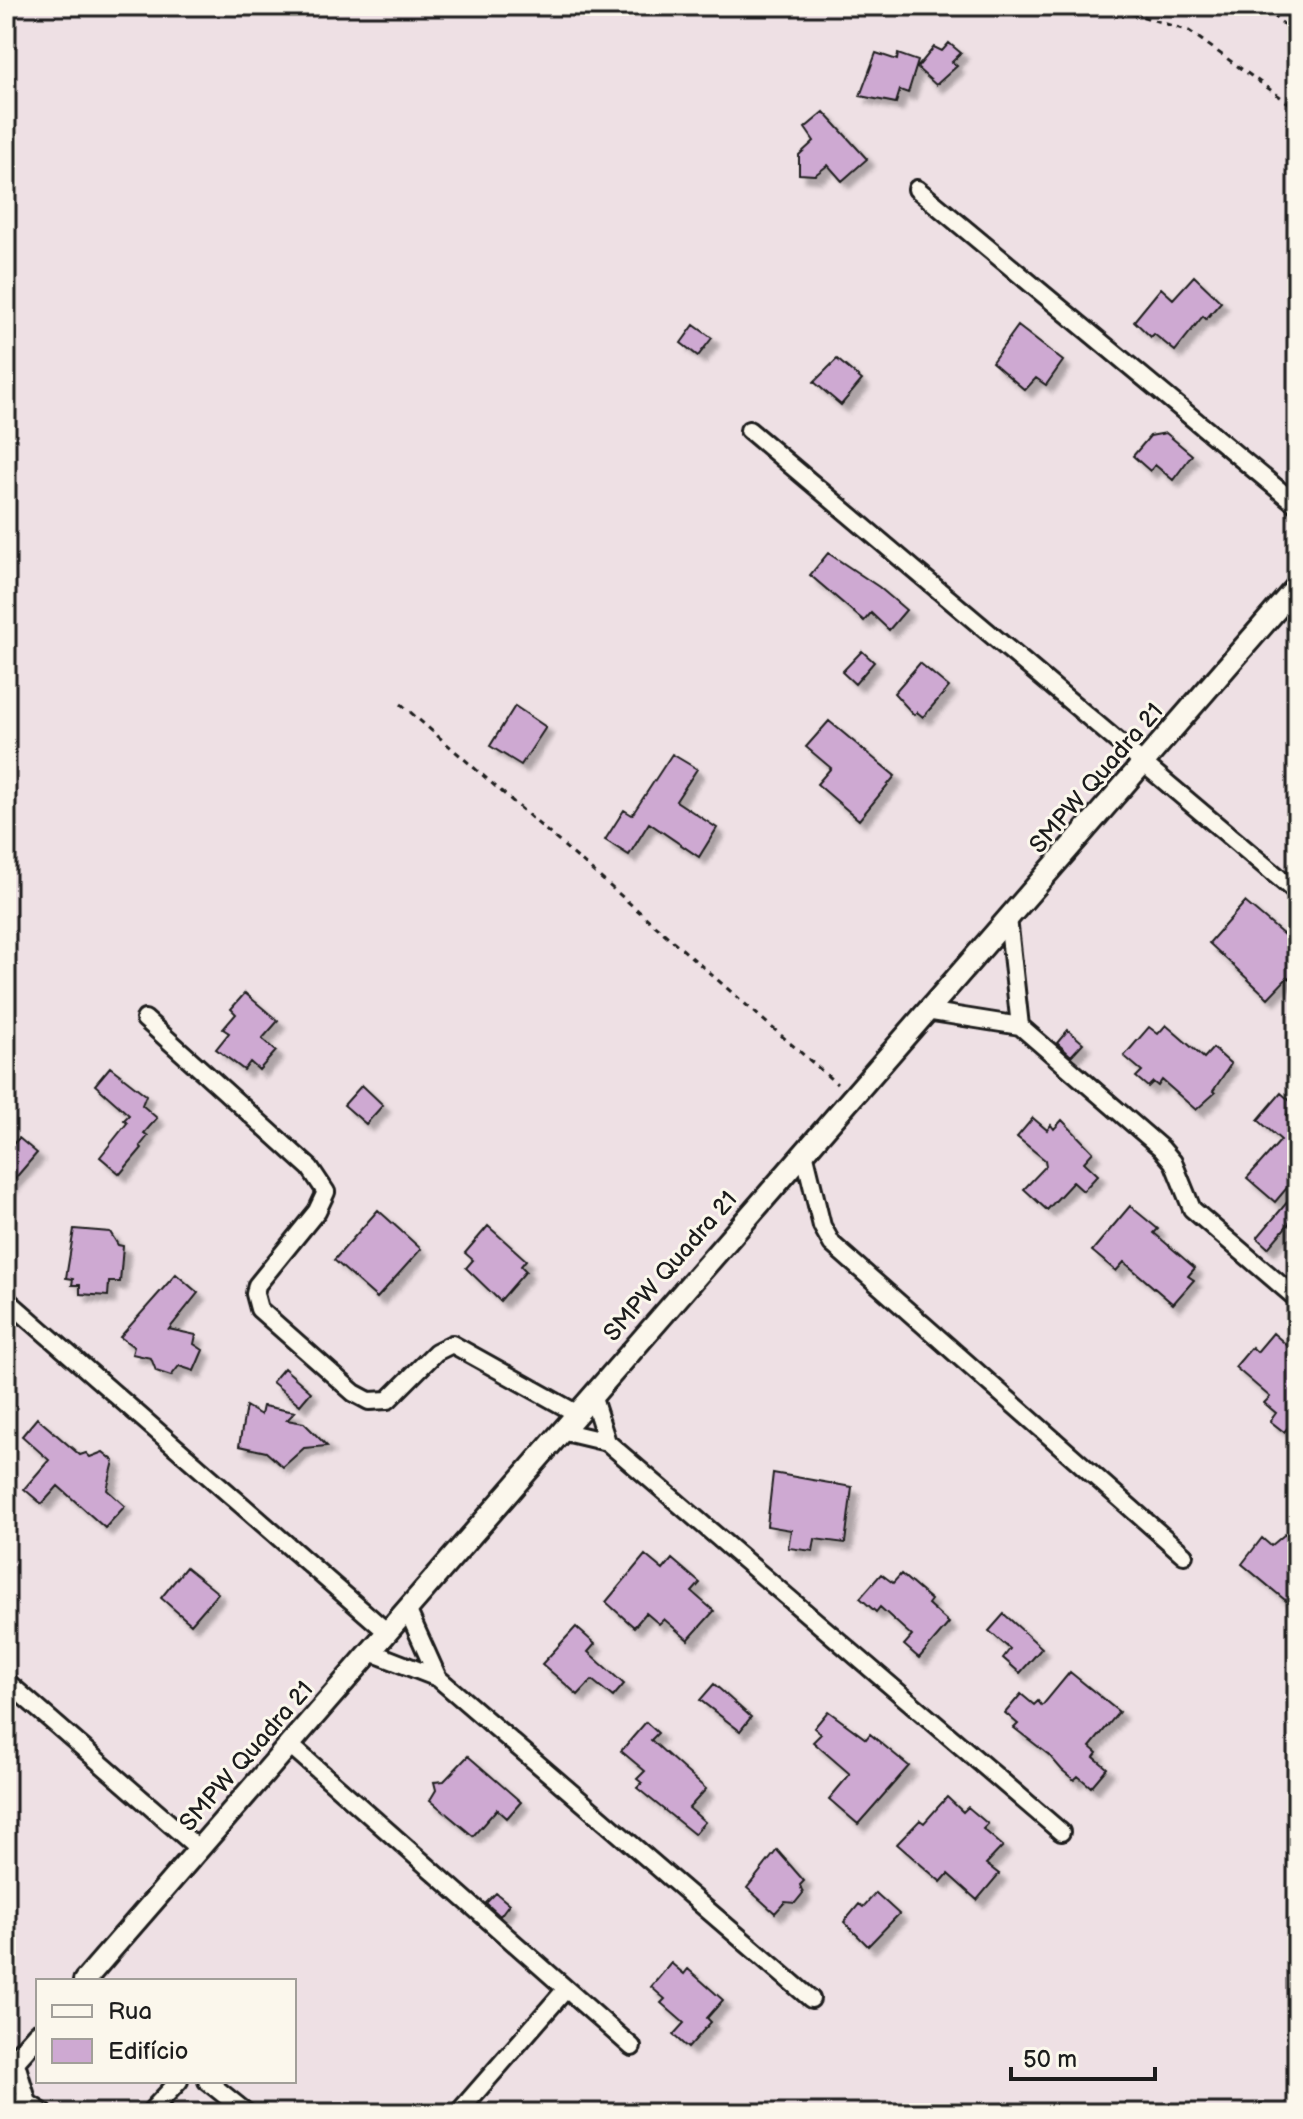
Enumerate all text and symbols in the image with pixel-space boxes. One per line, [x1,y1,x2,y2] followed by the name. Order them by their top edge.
[1023,697,1169,859] street label: SMPW Quadra 21
[597,1185,743,1347] street label: SMPW Quadra 21
[173,1675,319,1837] street label: SMPW Quadra 21
[36,1979,296,2083] legend
[108,1997,152,2026] text: Rua
[1011,2031,1155,2081] scale bar
[108,2037,188,2066] text: Edifício
[1023,2045,1077,2074] text: 50 m

